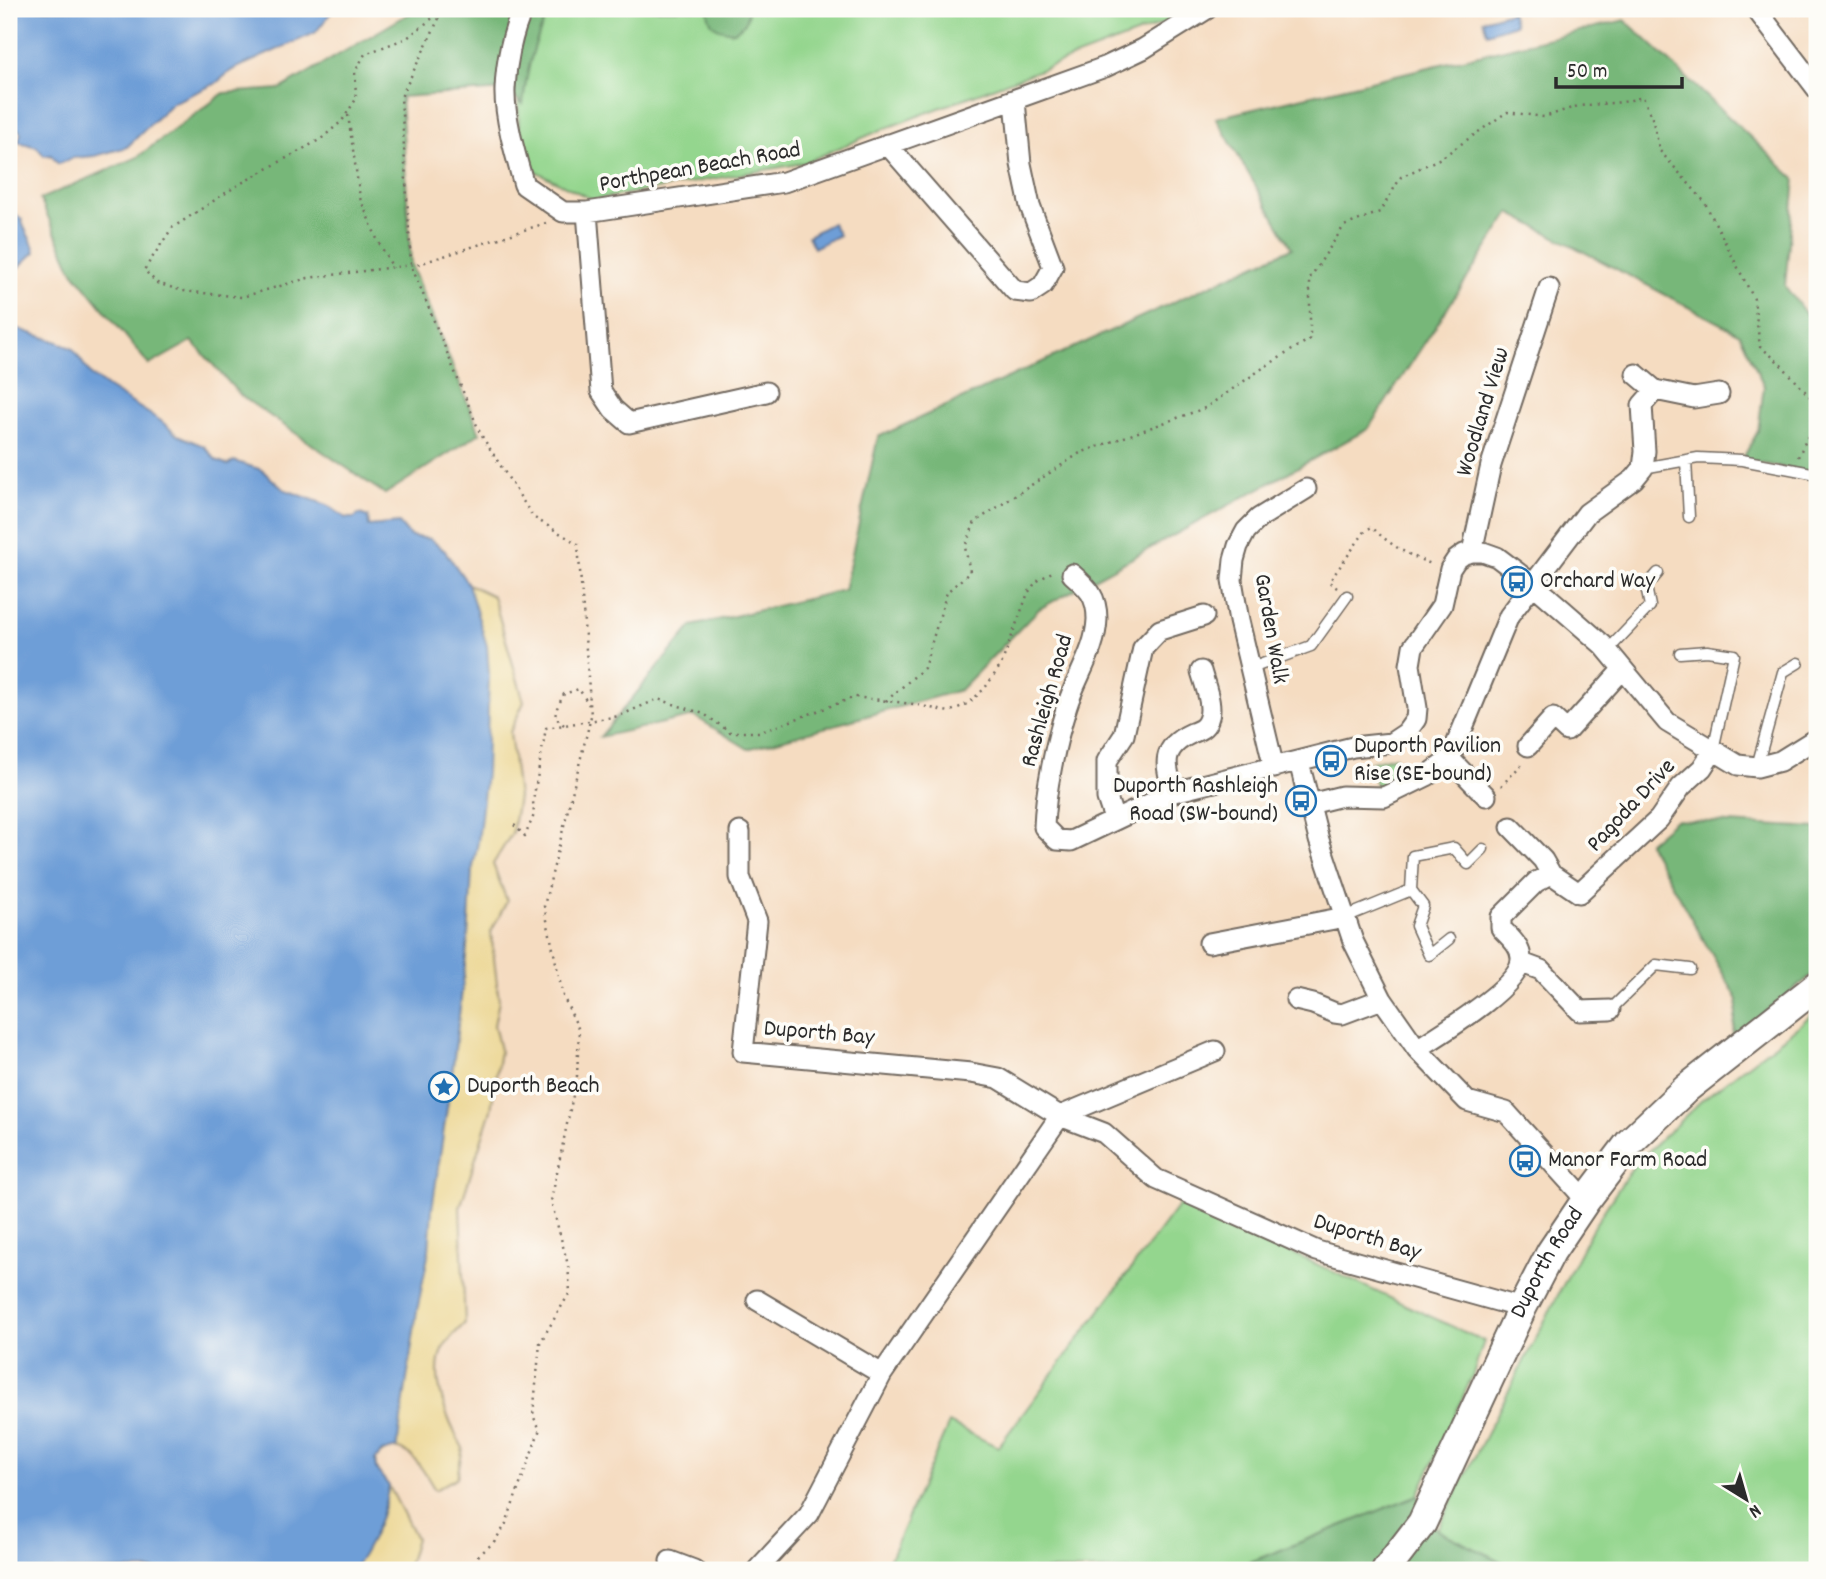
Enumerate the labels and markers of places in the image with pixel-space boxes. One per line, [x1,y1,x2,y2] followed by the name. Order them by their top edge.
[1500,565,1534,599] bus stop icon: Orchard Way
[1540,565,1656,599] place label: Orchard Way
[1354,730,1501,792] place label: Duporth Pavilion Rise (SE-bound)
[1314,744,1348,778] bus stop icon: Duporth Pavilion Rise (SE-bound)
[1113,770,1278,832] place label: Duporth Rashleigh Road (SW-bound)
[1284,784,1318,818] bus stop icon: Duporth Rashleigh Road (SW-bound)
[427,1070,461,1104] place icon: Duporth Beach
[467,1070,600,1104] place label: Duporth Beach
[1508,1144,1542,1178] bus stop icon: Manor Farm Road
[1548,1144,1707,1178] place label: Manor Farm Road

